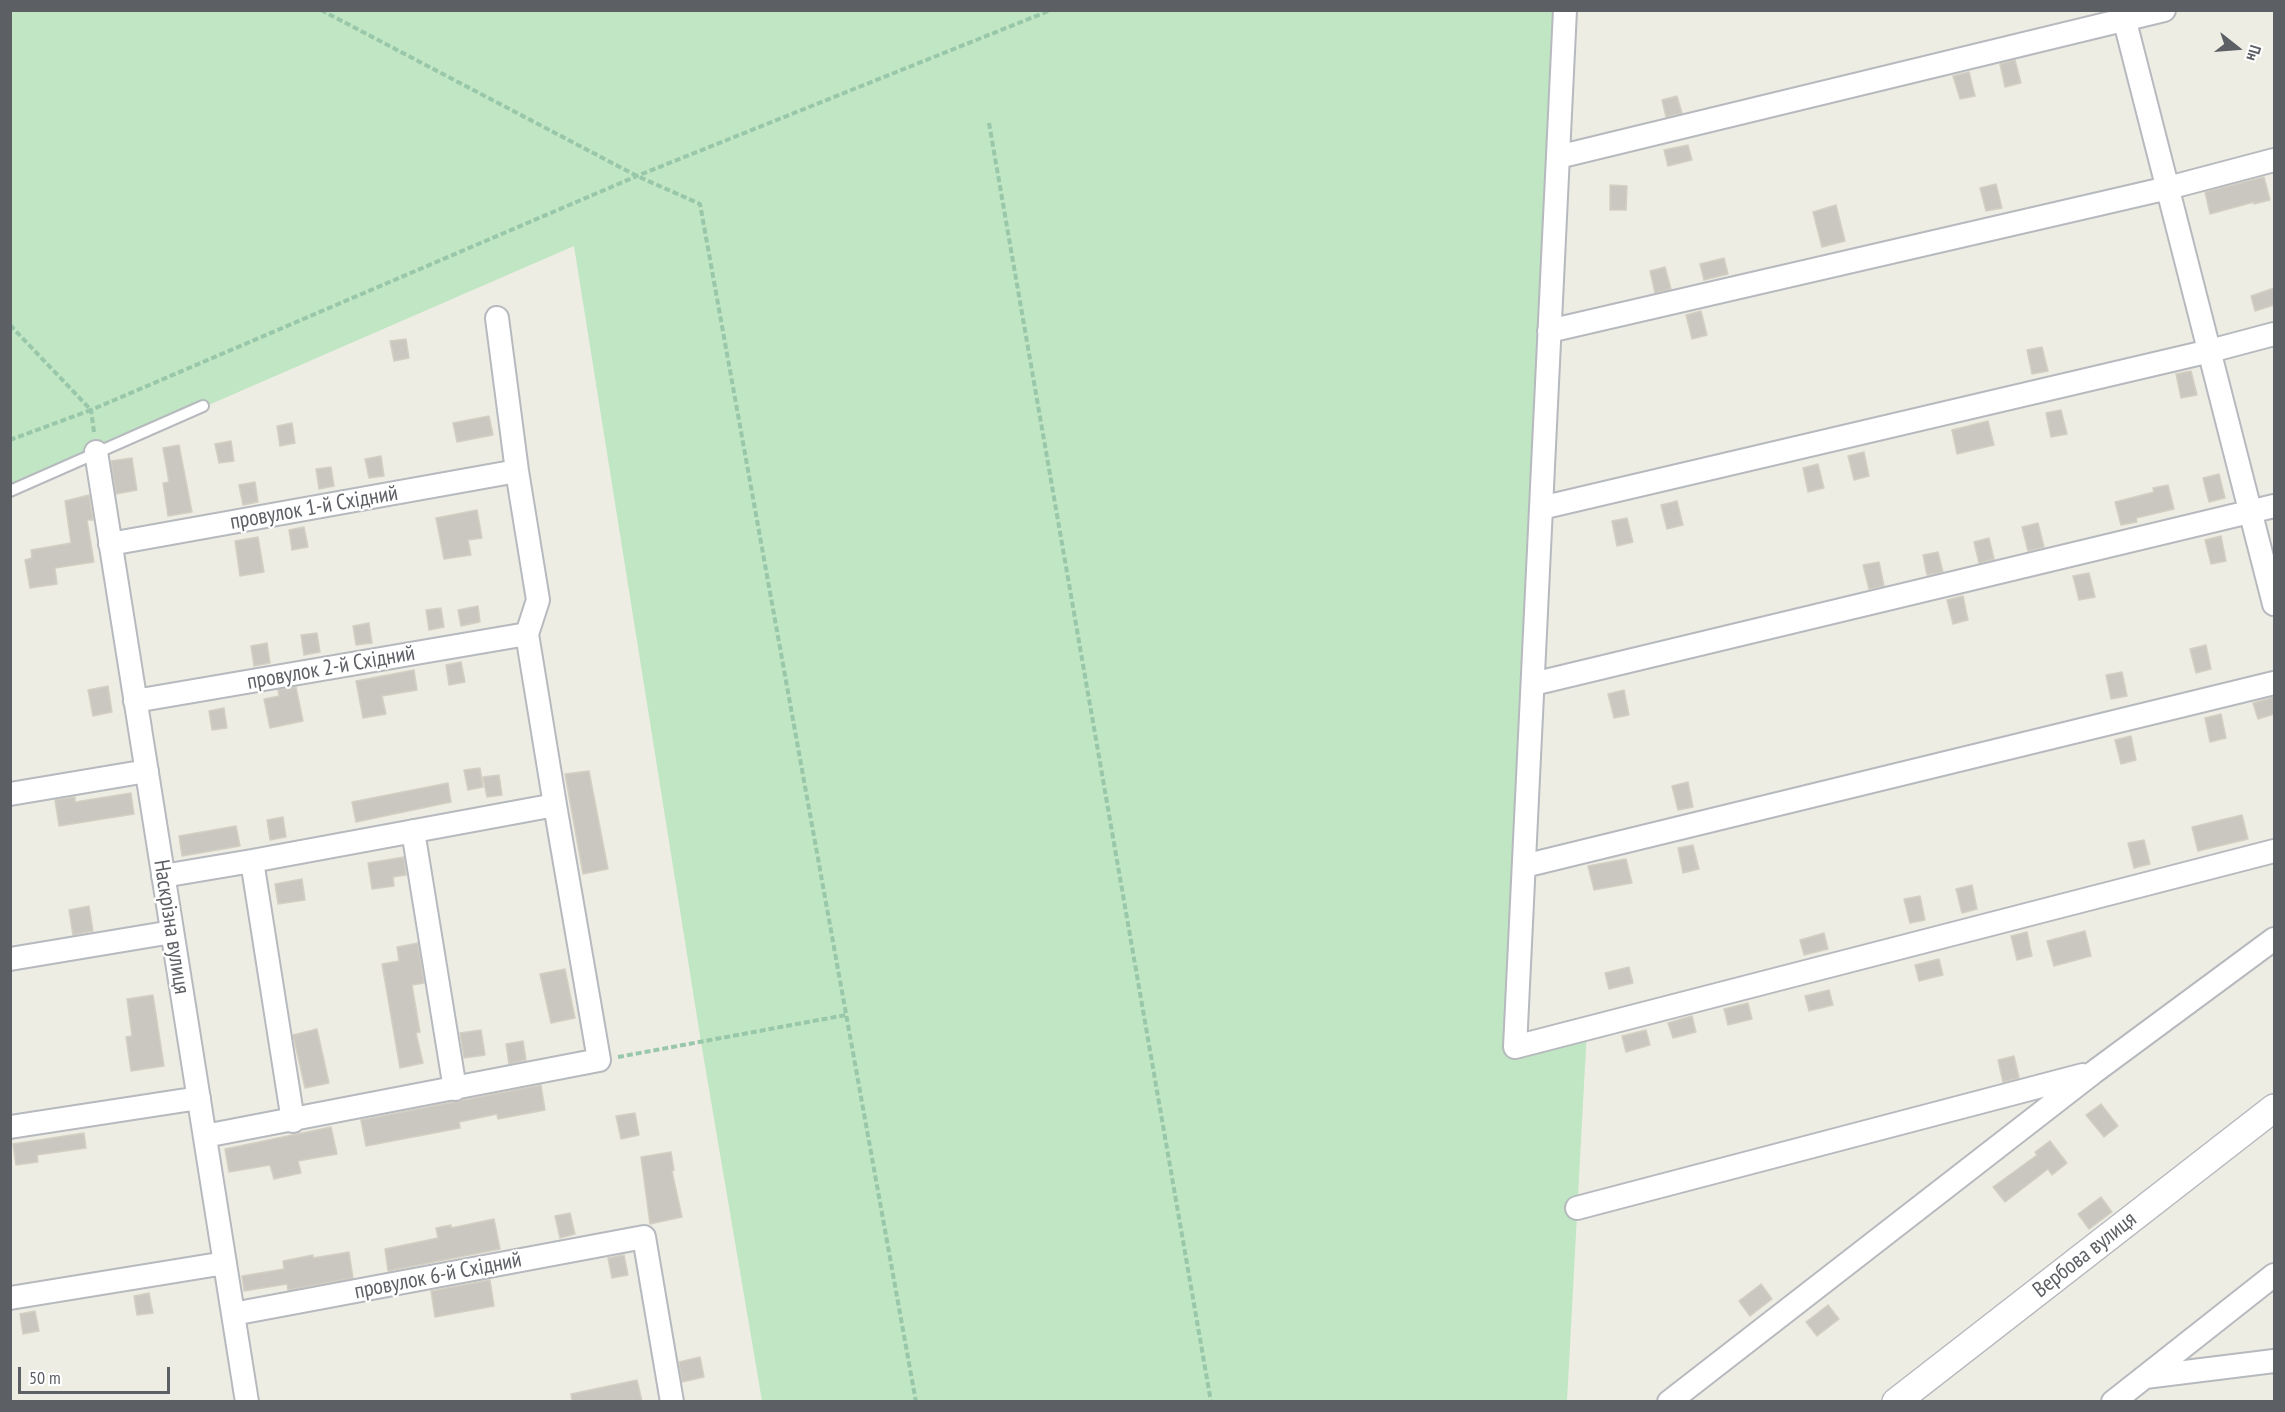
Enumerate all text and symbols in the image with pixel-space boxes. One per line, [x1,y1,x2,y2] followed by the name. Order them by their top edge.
[2207,18,2267,78] north arrow
[2242,43,2266,64] text: Пн
[228,480,400,536] street label: провулок 1-й Східний
[245,640,417,696] street label: провулок 2-й Східний
[147,858,195,996] street label: Наскрізна вулиця
[2028,1206,2142,1304] street label: Вербова вулиця
[352,1247,524,1305] street label: провулок 6-й Східний
[21,1355,172,1393] scale bar
[29,1366,61,1389] text: 50 m

